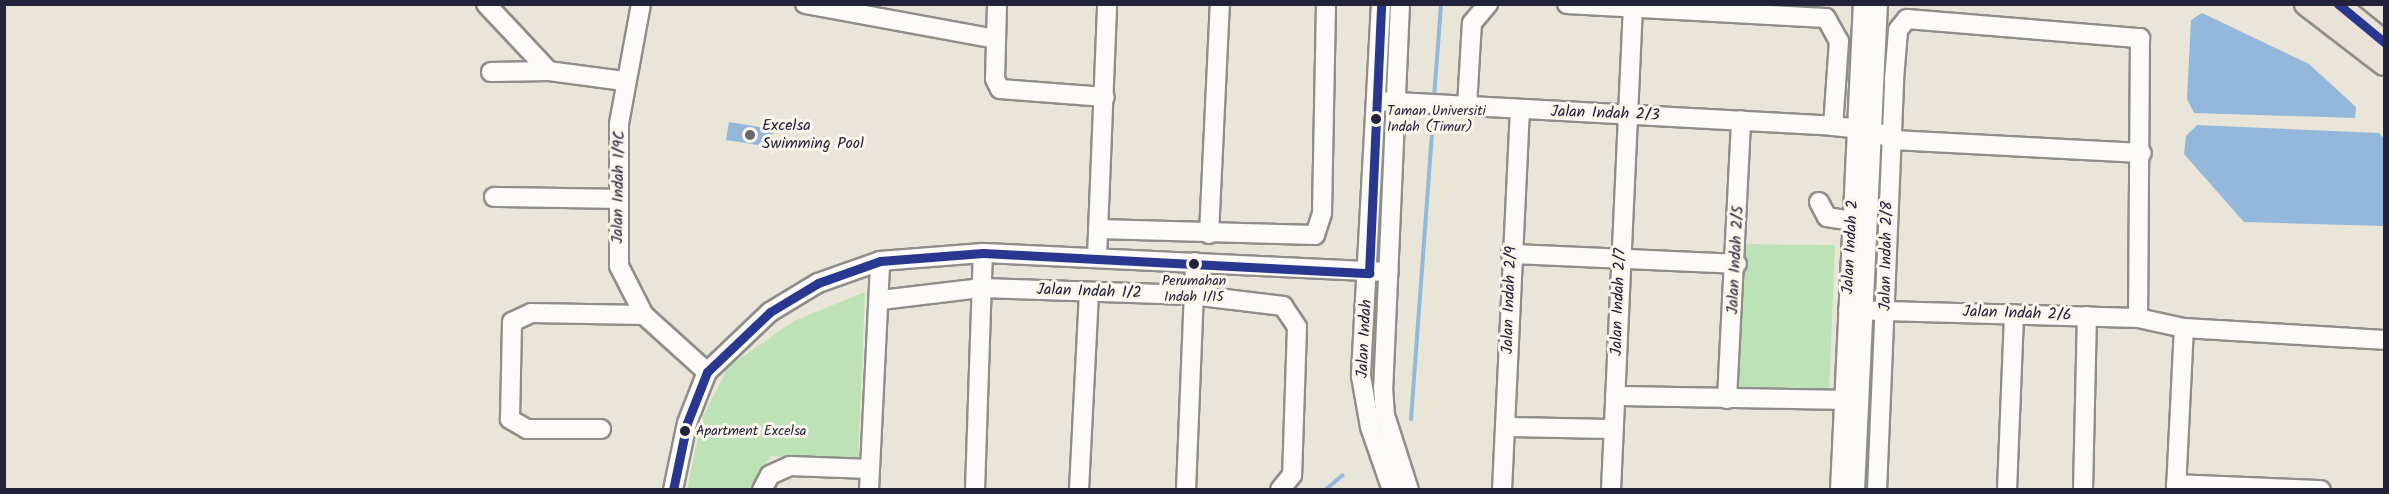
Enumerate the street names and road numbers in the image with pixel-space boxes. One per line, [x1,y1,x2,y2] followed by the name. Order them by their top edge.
[1550,102,1660,126] street label: Jalan Indah 2/3
[608,130,630,244] street label: Jalan Indah 1/9C
[1839,199,1863,295] street label: Jalan Indah 2
[1876,201,1898,311] street label: Jalan Indah 2/8
[1724,205,1748,315] street label: Jalan Indah 2/5
[1499,246,1521,354] street label: Jalan Indah 2/9
[1608,248,1630,356] street label: Jalan Indah 2/7
[1036,281,1142,303] street label: Jalan Indah 1/2
[1353,299,1377,379] street label: Jalan Indah
[1962,303,2072,325] street label: Jalan Indah 2/6

